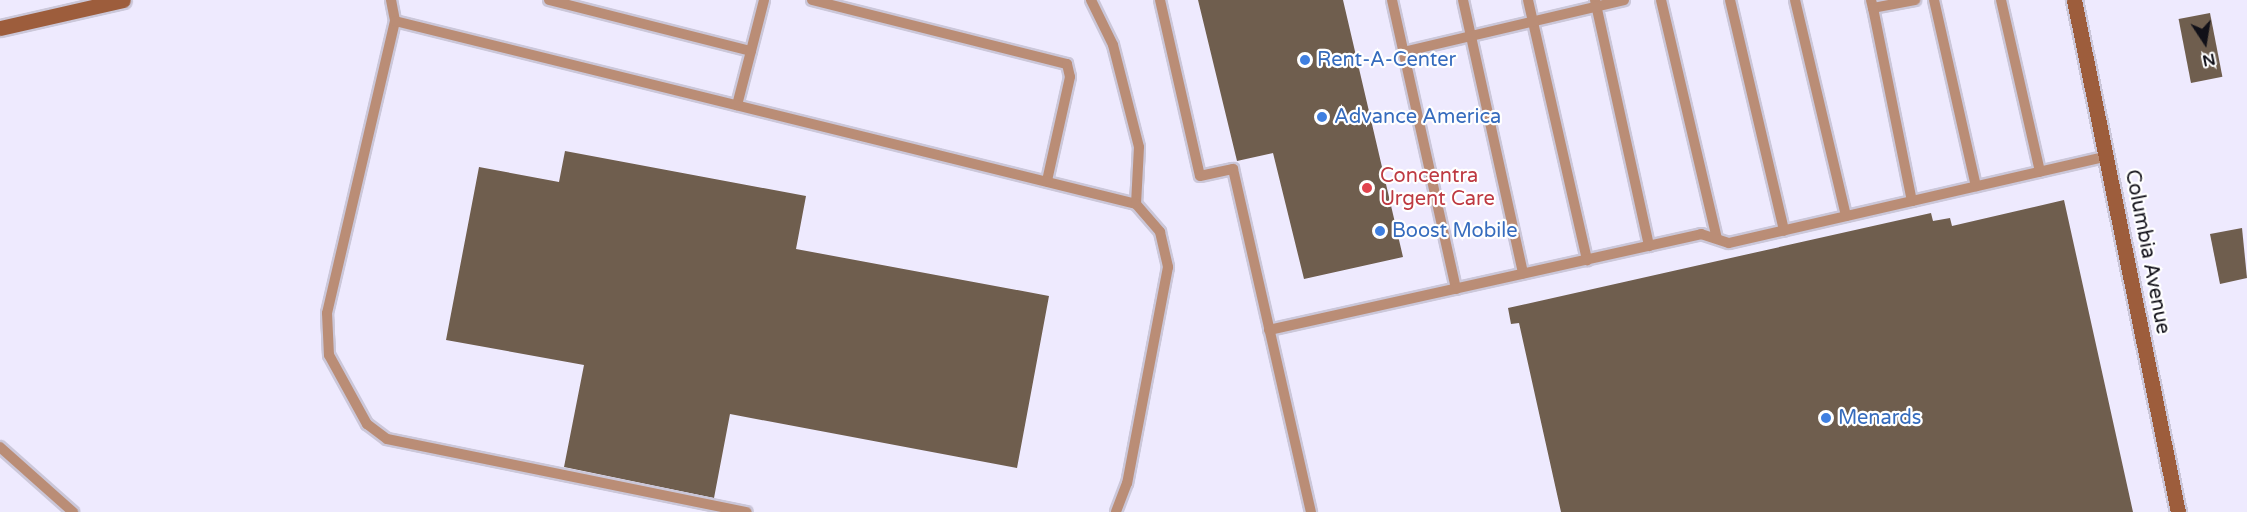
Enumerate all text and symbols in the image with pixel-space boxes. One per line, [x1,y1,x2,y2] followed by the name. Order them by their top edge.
[2175,12,2235,72] north arrow
[1317,48,1456,72] place label: Rent-A-Center
[2200,48,2217,71] text: N
[1298,53,1312,67] marker: Rent-A-Center
[1334,105,1501,129] place label: Advance America
[1315,110,1329,124] marker: Advance America
[1380,164,1495,211] place label: Concentra Urgent Care
[2119,168,2175,336] street label: Columbia Avenue
[1358,179,1376,197] marker: Concentra Urgent Care
[1392,219,1518,243] place label: Boost Mobile
[1373,224,1387,238] marker: Boost Mobile
[1838,406,1921,430] place label: Menards
[1819,411,1833,425] marker: Menards

